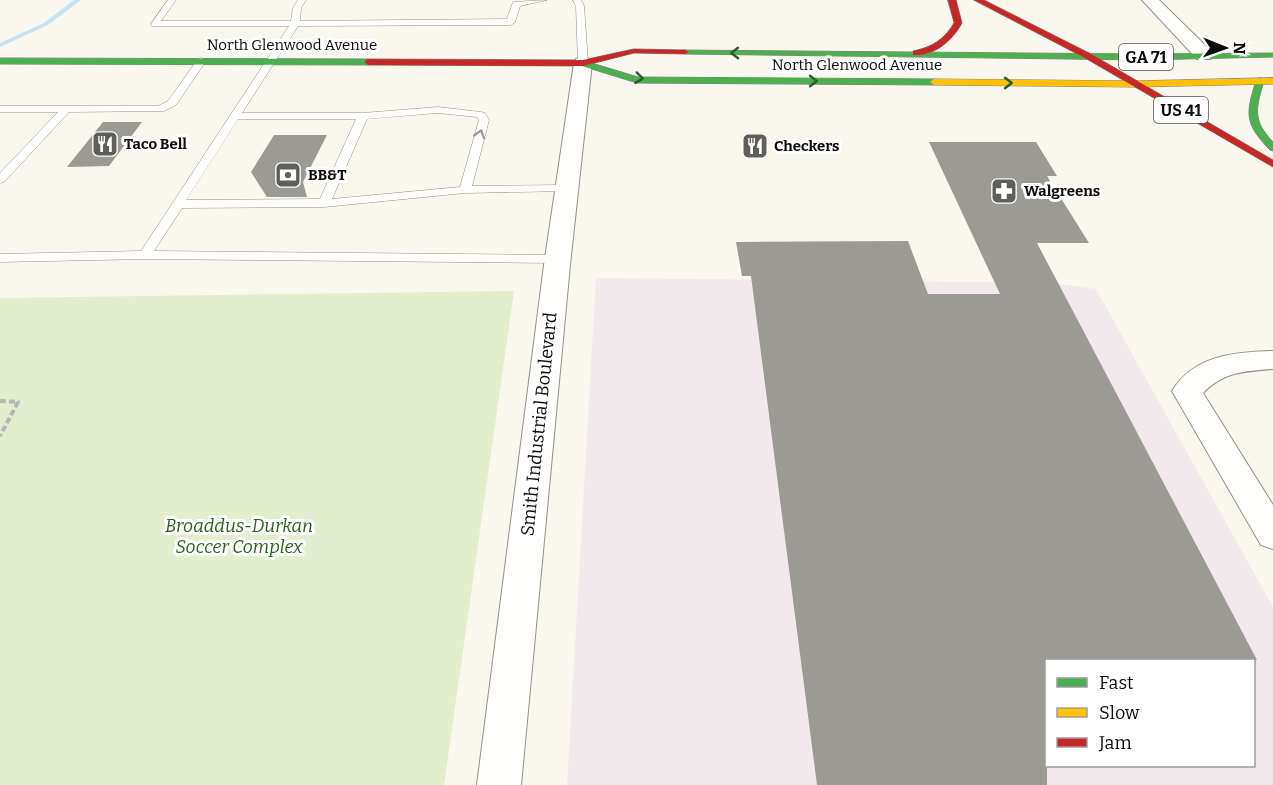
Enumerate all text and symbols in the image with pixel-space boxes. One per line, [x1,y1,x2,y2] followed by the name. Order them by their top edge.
[1195,18,1255,78] north arrow
[207,36,377,54] street label: North Glenwood Avenue
[1230,42,1249,55] text: N
[1119,44,1173,70] road number: GA 71
[730,47,739,59] one-way arrow
[772,56,942,74] street label: North Glenwood Avenue
[635,72,644,84] one-way arrow
[809,75,818,87] one-way arrow
[1004,77,1013,89] one-way arrow
[1154,97,1208,123] road number: US 41
[90,129,120,159] restaurant icon: Taco Bell
[473,129,486,139] one-way arrow
[740,131,770,161] restaurant icon: Checkers
[124,135,187,153] place label: Taco Bell
[774,137,840,155] place label: Checkers
[273,160,303,190] bank icon: BB&T
[308,166,346,184] place label: BB&T
[989,176,1019,206] pharmacy icon: Walgreens
[1024,182,1100,200] place label: Walgreens
[516,311,562,537] street label: Smith Industrial Boulevard
[165,515,313,558] park label: Broaddus-Durkan Soccer Complex
[1045,659,1255,767] legend
[1099,672,1134,694] text: Fast
[1099,702,1140,724] text: Slow
[1098,732,1132,754] text: Jam

